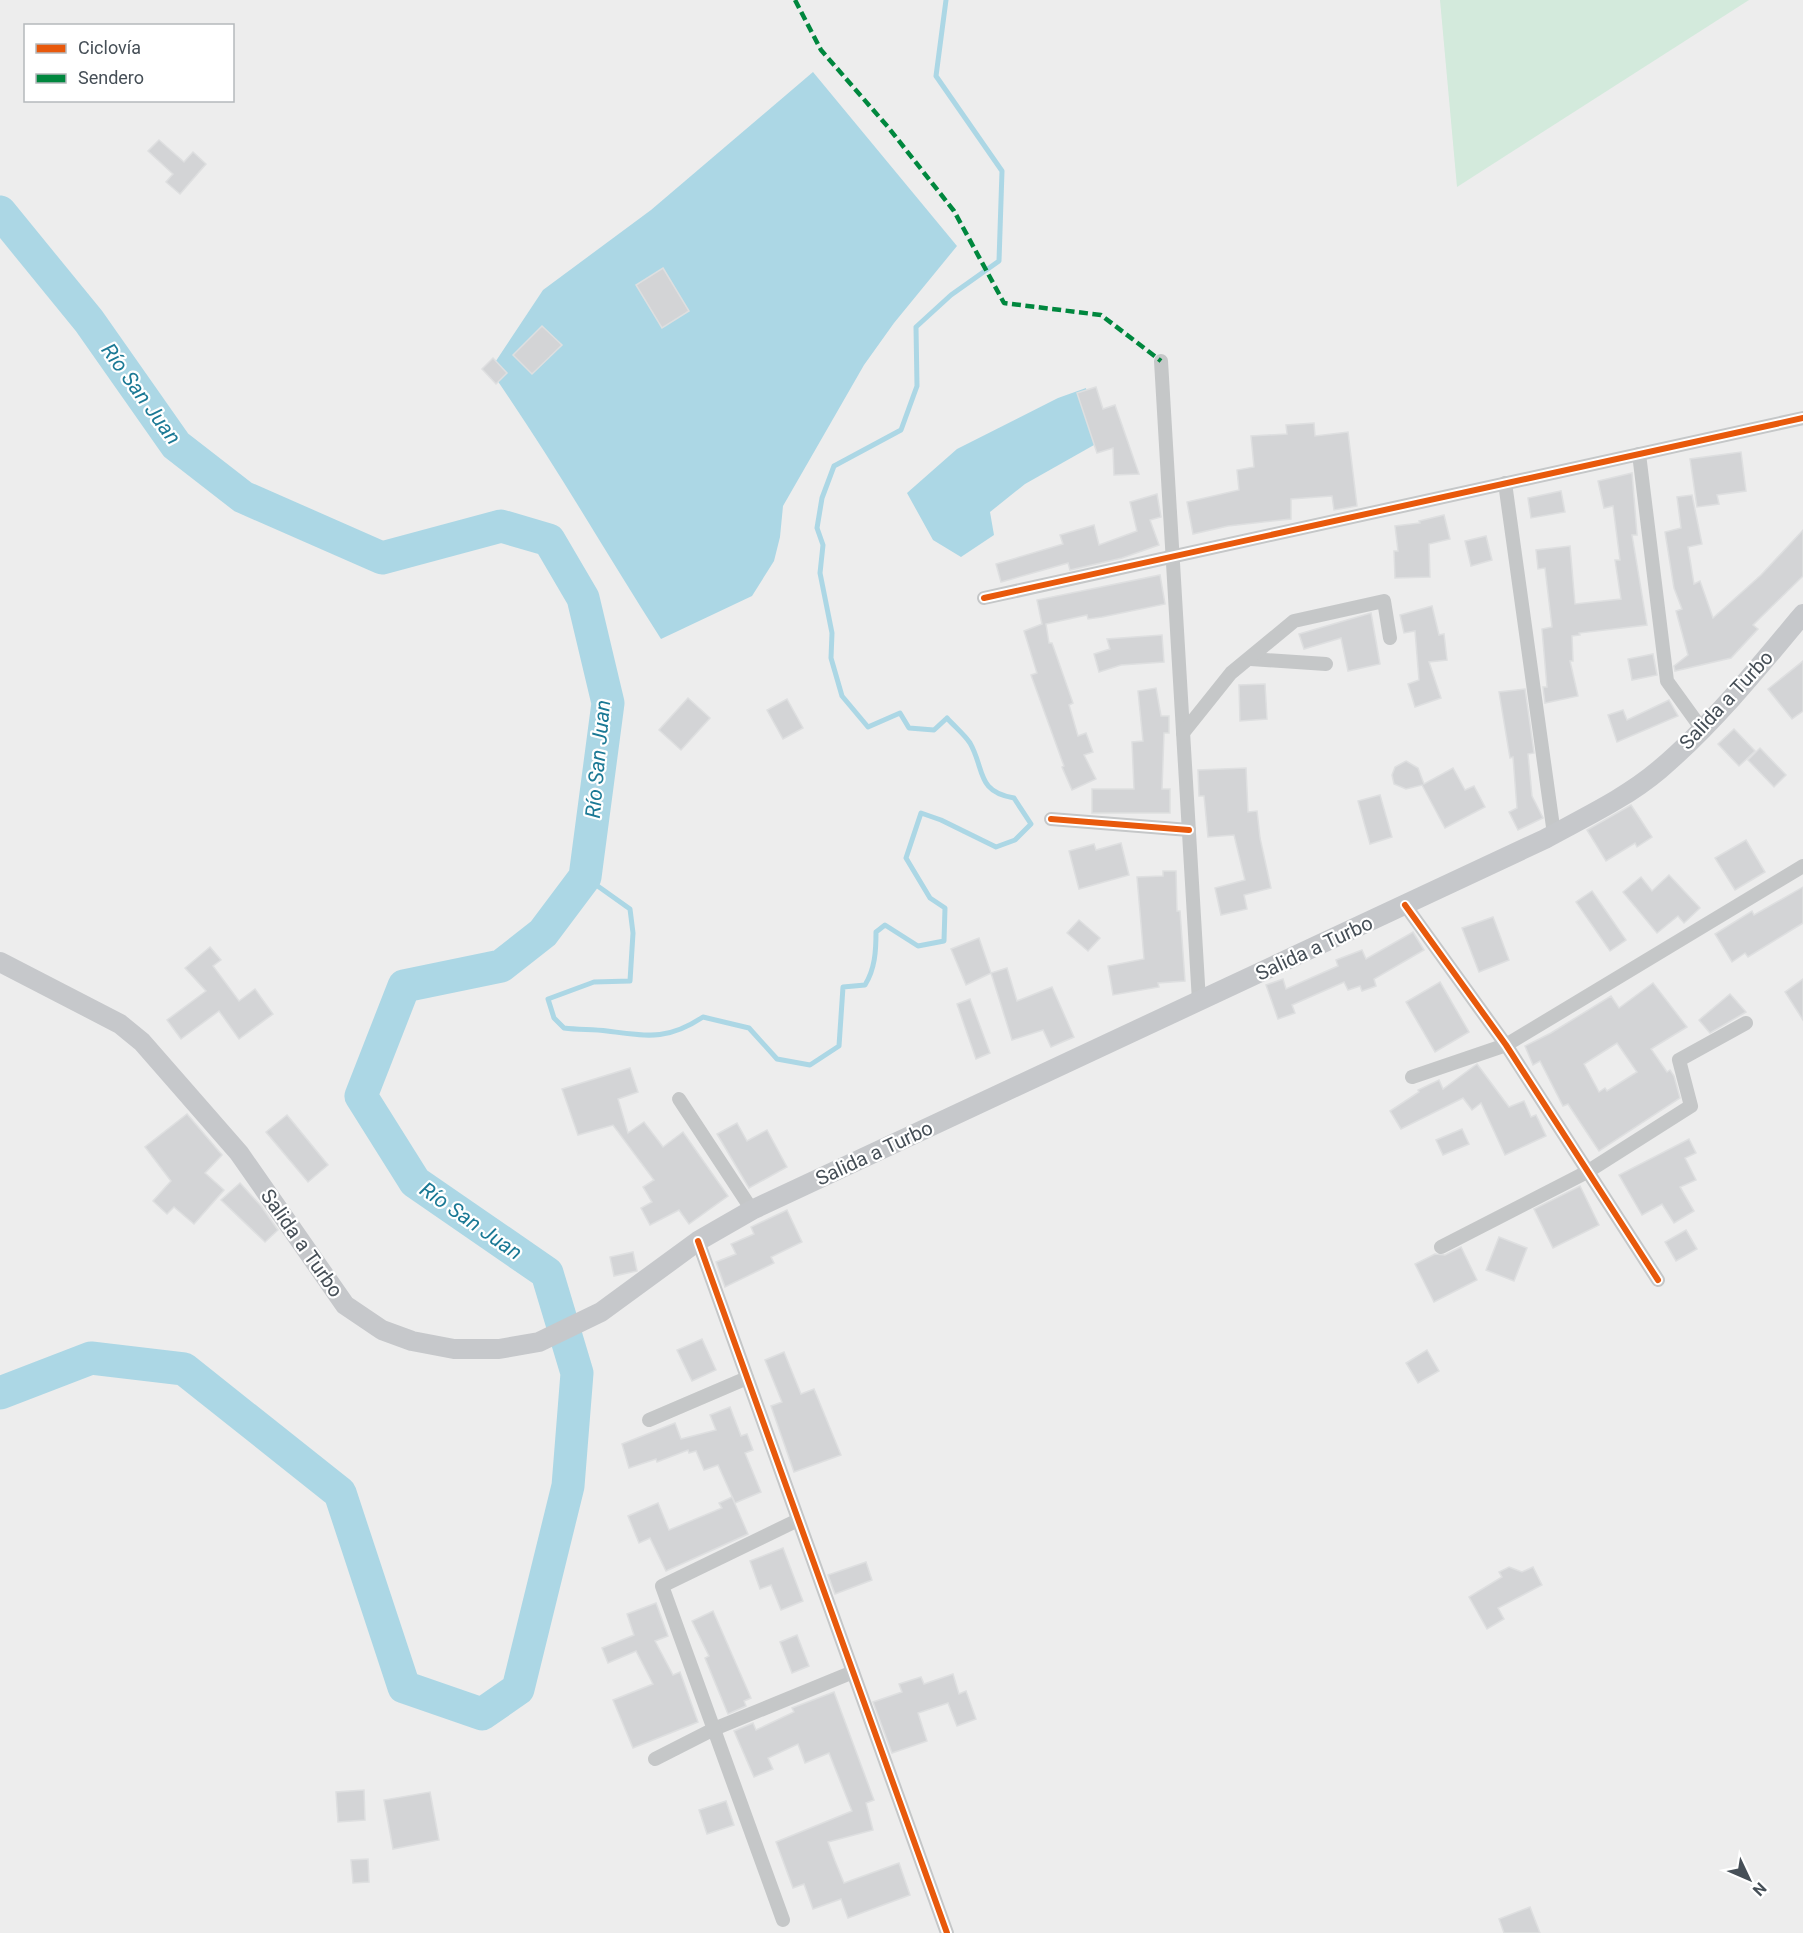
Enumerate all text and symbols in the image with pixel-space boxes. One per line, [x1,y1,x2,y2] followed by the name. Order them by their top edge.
[24,24,234,102] legend
[78,37,141,58] text: Ciclovía
[78,67,144,88] text: Sendero
[96,339,186,449] water label: Río San Juan
[1674,646,1778,754] street label: Salida a Turbo
[581,699,615,819] water label: Río San Juan
[1252,910,1376,986] street label: Salida a Turbo
[812,1115,936,1191] street label: Salida a Turbo
[415,1177,527,1265] water label: Río San Juan
[256,1184,348,1302] street label: Salida a Turbo
[1719,1849,1779,1909] north arrow
[1749,1878,1770,1900] text: N

